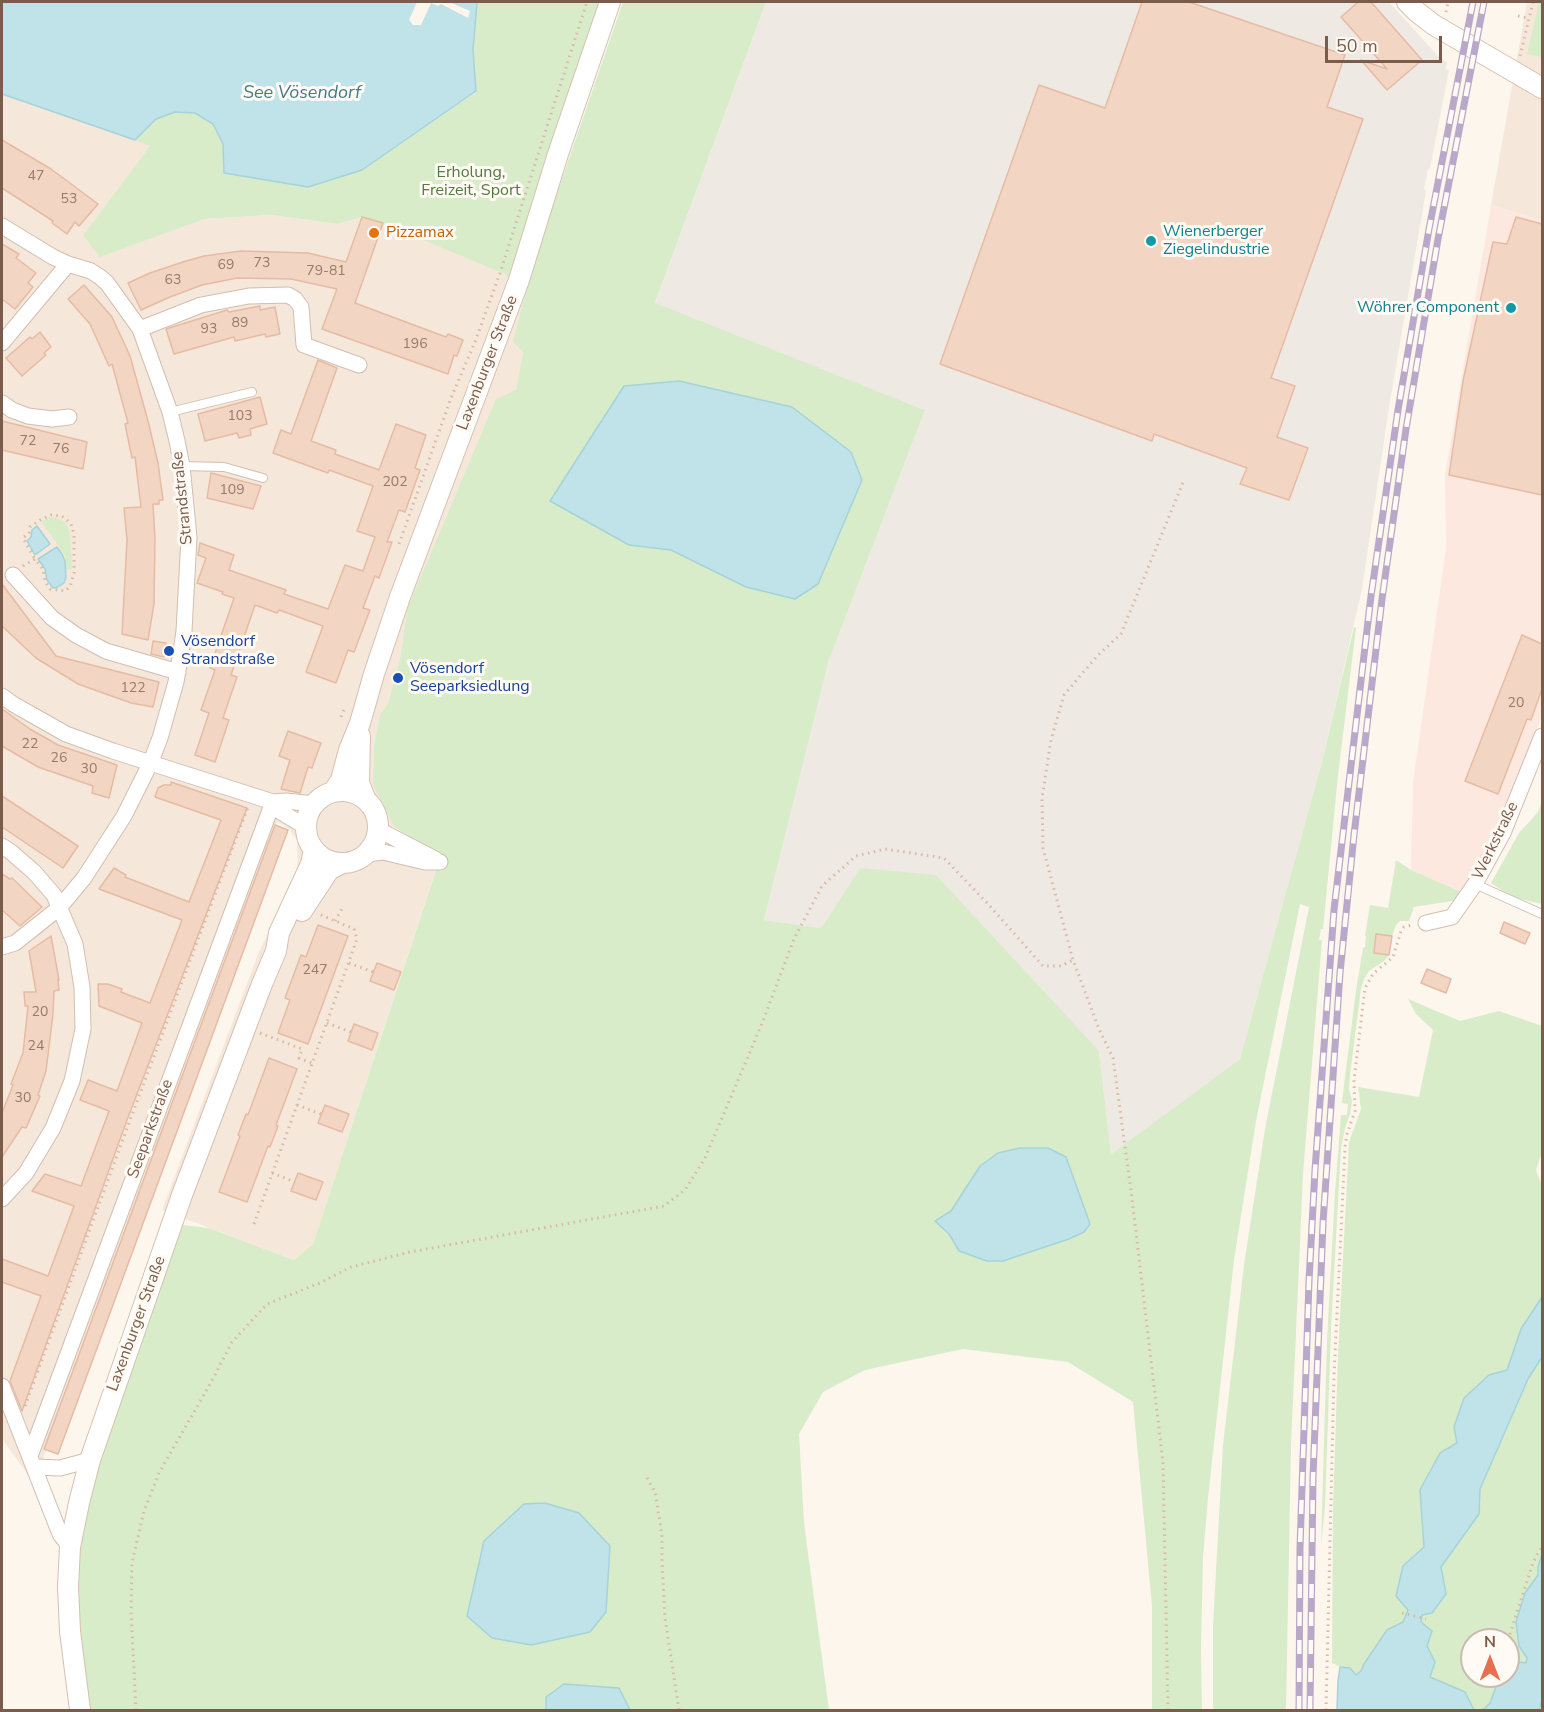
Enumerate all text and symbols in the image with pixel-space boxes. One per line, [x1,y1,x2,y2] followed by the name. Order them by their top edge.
[1328,24,1445,62] scale bar
[1336,34,1378,58] text: 50 m
[243,83,361,105] water label: See Vösendorf
[421,163,521,201] park label: Erholung, Freizeit, Sport
[28,169,44,185] house number: 47
[61,192,77,208] house number: 53
[1163,222,1270,260] place label: Wienerberger Ziegelindustrie
[386,223,454,243] place label: Pizzamax
[367,226,381,240] marker: Pizzamax
[1144,234,1158,248] marker: Wienerberger Ziegelindustrie
[254,256,270,272] house number: 73
[218,258,234,274] house number: 69
[306,264,346,280] house number: 79-81
[165,273,181,289] house number: 63
[453,293,523,433] street label: Laxenburger Straße
[1357,298,1499,318] place label: Wöhrer Component
[1504,301,1518,315] marker: Wöhrer Component
[232,316,248,332] house number: 89
[201,322,217,338] house number: 93
[402,337,428,353] house number: 196
[227,409,253,425] house number: 103
[20,434,36,450] house number: 72
[53,442,69,458] house number: 76
[169,450,197,546] street label: Strandstraße
[382,475,408,491] house number: 202
[219,483,245,499] house number: 109
[181,632,275,670] place label: Vösendorf Strandstraße
[162,644,176,658] marker: Vösendorf Strandstraße
[410,659,530,697] place label: Vösendorf Seeparksiedlung
[391,671,405,685] marker: Vösendorf Seeparksiedlung
[120,681,146,697] house number: 122
[1508,696,1524,712] house number: 20
[22,737,38,753] house number: 22
[51,751,67,767] house number: 26
[81,762,97,778] house number: 30
[1469,799,1523,883] street label: Werkstraße
[302,963,328,979] house number: 247
[32,1005,48,1021] house number: 20
[28,1039,44,1055] house number: 24
[124,1077,178,1181] street label: Seeparkstraße
[15,1091,31,1107] house number: 30
[104,1254,170,1394] street label: Laxenburger Straße
[1460,1628,1520,1688] north arrow
[1484,1631,1496,1653] text: N

